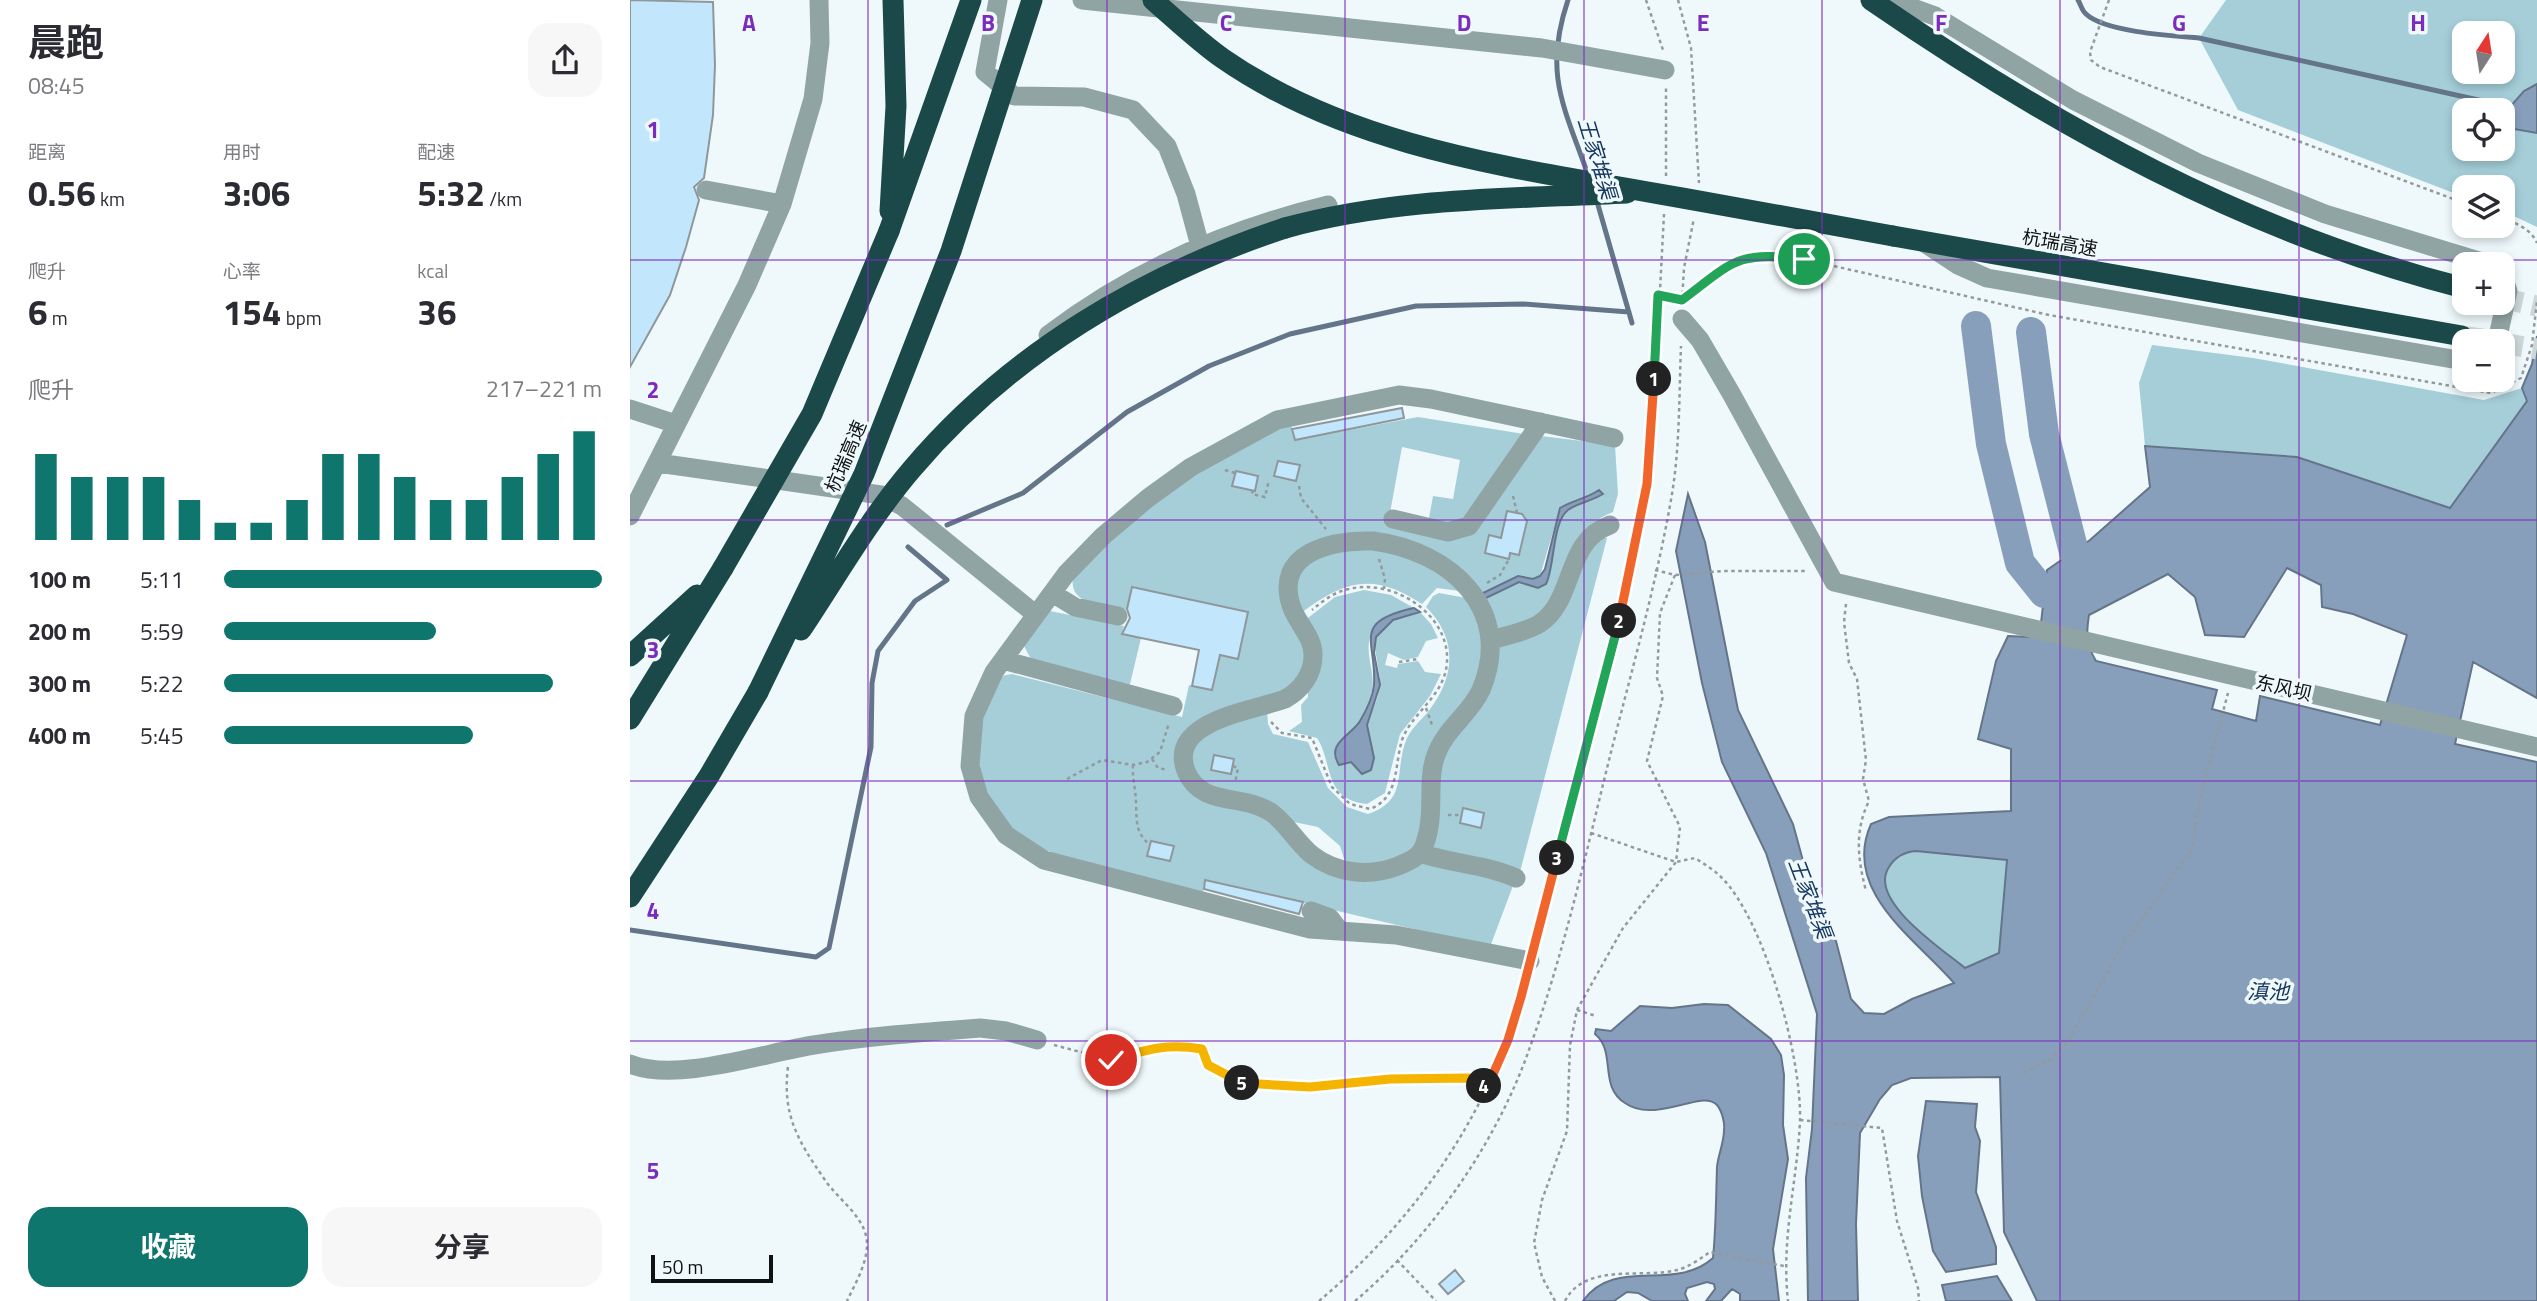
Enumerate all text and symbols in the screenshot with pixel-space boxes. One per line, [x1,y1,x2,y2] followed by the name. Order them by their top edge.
[742,5,756,40] text: A
[981,5,995,40] text: B
[1220,5,1232,40] text: C
[1457,5,1471,40] text: D
[1697,5,1709,40] text: E
[1935,5,1947,40] text: F
[2172,5,2186,40] text: G
[2410,5,2426,40] text: H
[28,13,104,71] text: 晨跑
[2452,21,2515,84] north arrow
[2452,21,2515,392] map controls
[528,23,602,97] button: share
[28,68,85,103] text: 08:45
[2452,98,2515,161] button: locate
[647,112,659,147] text: 1
[1570,113,1626,206] water label: 王家堆渠
[28,137,66,166] text: 距离
[223,137,261,166] text: 用时
[417,137,455,166] text: 配速
[28,166,96,220] text: 0.56
[223,166,290,220] text: 3:06
[417,166,485,220] text: 5:32
[2452,175,2515,238] button: layers
[96,184,125,213] text: km
[485,184,522,213] text: /km
[2020,221,2100,263] street label: 杭瑞高速
[1774,229,1834,289] pin
[1785,240,1823,278] icon: arrive
[2452,252,2515,315] button: +
[28,256,66,285] text: 爬升
[223,256,261,285] text: 心率
[417,256,448,285] text: kcal
[28,285,48,339] text: 6
[223,285,281,339] text: 154
[417,285,457,339] text: 36
[48,303,68,332] text: m
[281,303,322,332] text: bpm
[2452,329,2515,392] button: −
[1636,362,1672,396] pin: 1
[1648,364,1659,393] text: 1
[486,371,602,406] text: 217–221 m
[28,372,74,407] text: 爬升
[647,372,659,407] text: 2
[817,415,873,497] street label: 杭瑞高速
[28,562,91,597] text: 100 m
[140,562,184,597] text: 5:11
[1602,604,1636,638] pin: 2
[1613,606,1624,635] text: 2
[28,614,91,649] text: 200 m
[140,614,184,649] text: 5:59
[647,632,659,667] text: 3
[28,666,91,701] text: 300 m
[140,666,184,701] text: 5:22
[2253,666,2315,708] street label: 东风坝
[28,718,91,753] text: 400 m
[140,718,184,753] text: 5:45
[1539,840,1574,876] pin: 3
[1551,843,1562,872] text: 3
[1781,853,1842,946] water label: 王家堆渠
[647,893,659,928] text: 4
[2247,975,2291,1007] water label: 滇池
[1081,1030,1141,1090] pin
[1092,1041,1130,1079] icon: check
[1224,1066,1260,1100] pin: 5
[1236,1068,1247,1097] text: 5
[1466,1068,1502,1104] pin: 4
[1478,1071,1489,1100] text: 4
[647,1153,659,1188] text: 5
[28,1207,308,1287] button: 收藏
[322,1207,602,1287] button: 分享
[651,1252,774,1284] scale bar
[662,1252,703,1281] text: 50 m

